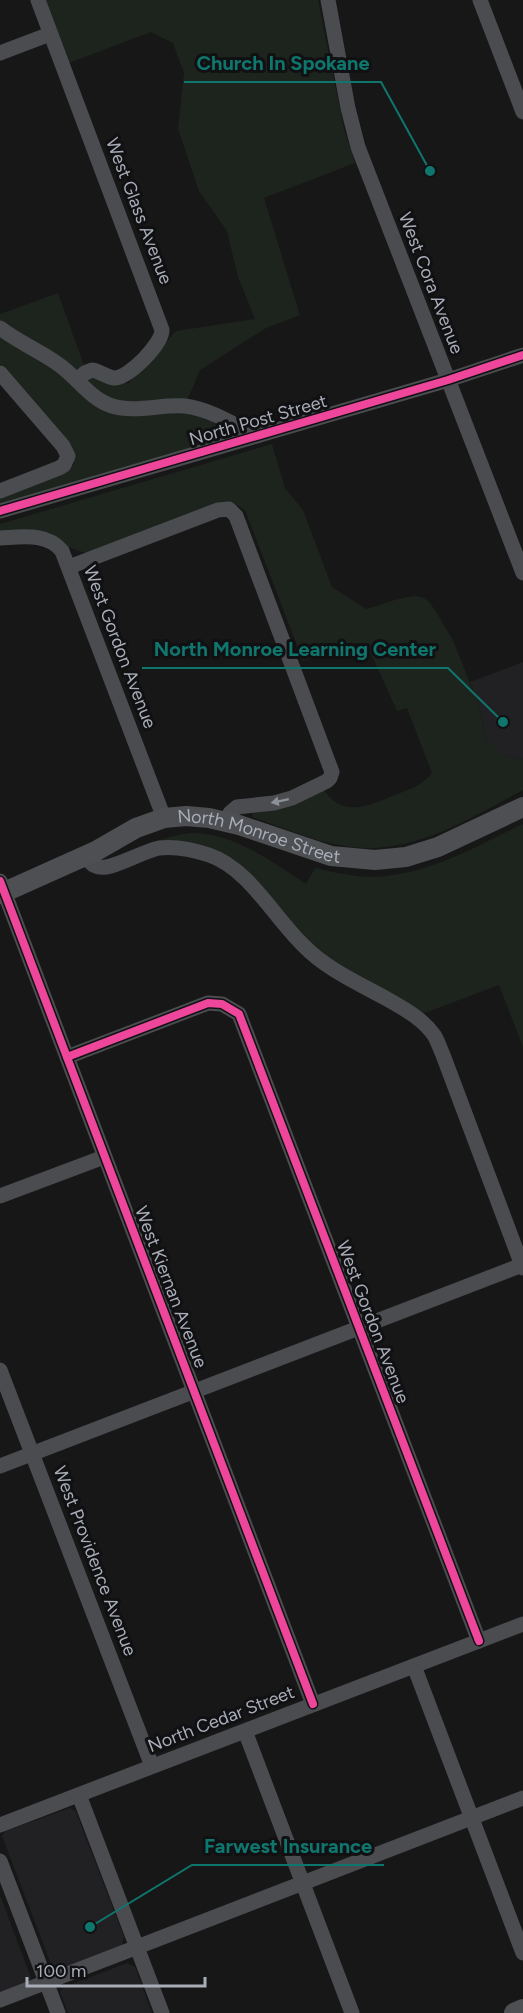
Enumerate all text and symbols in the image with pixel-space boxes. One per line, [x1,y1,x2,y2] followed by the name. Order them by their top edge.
[184,44,381,82] callout: Church In Spokane
[197,51,369,75] text: Church In Spokane
[101,135,177,287] street label: West Glass Avenue
[394,209,468,357] street label: West Cora Avenue
[186,390,330,450] street label: North Post Street
[79,563,161,732] street label: West Gordon Avenue
[142,630,448,668] callout: North Monroe Learning Center
[154,637,437,661] text: North Monroe Learning Center
[270,797,289,806] one-way arrow
[176,805,341,868] street label: North Monroe Street
[130,1203,212,1371] street label: West Kiernan Avenue
[332,1238,414,1407] street label: West Gordon Avenue
[49,1463,141,1659] street label: West Providence Avenue
[145,1681,298,1757] street label: North Cedar Street
[192,1827,384,1865] callout: Farwest Insurance
[204,1834,372,1858] text: Farwest Insurance
[27,1950,206,1988] scale bar
[36,1960,86,1982] text: 100 m

